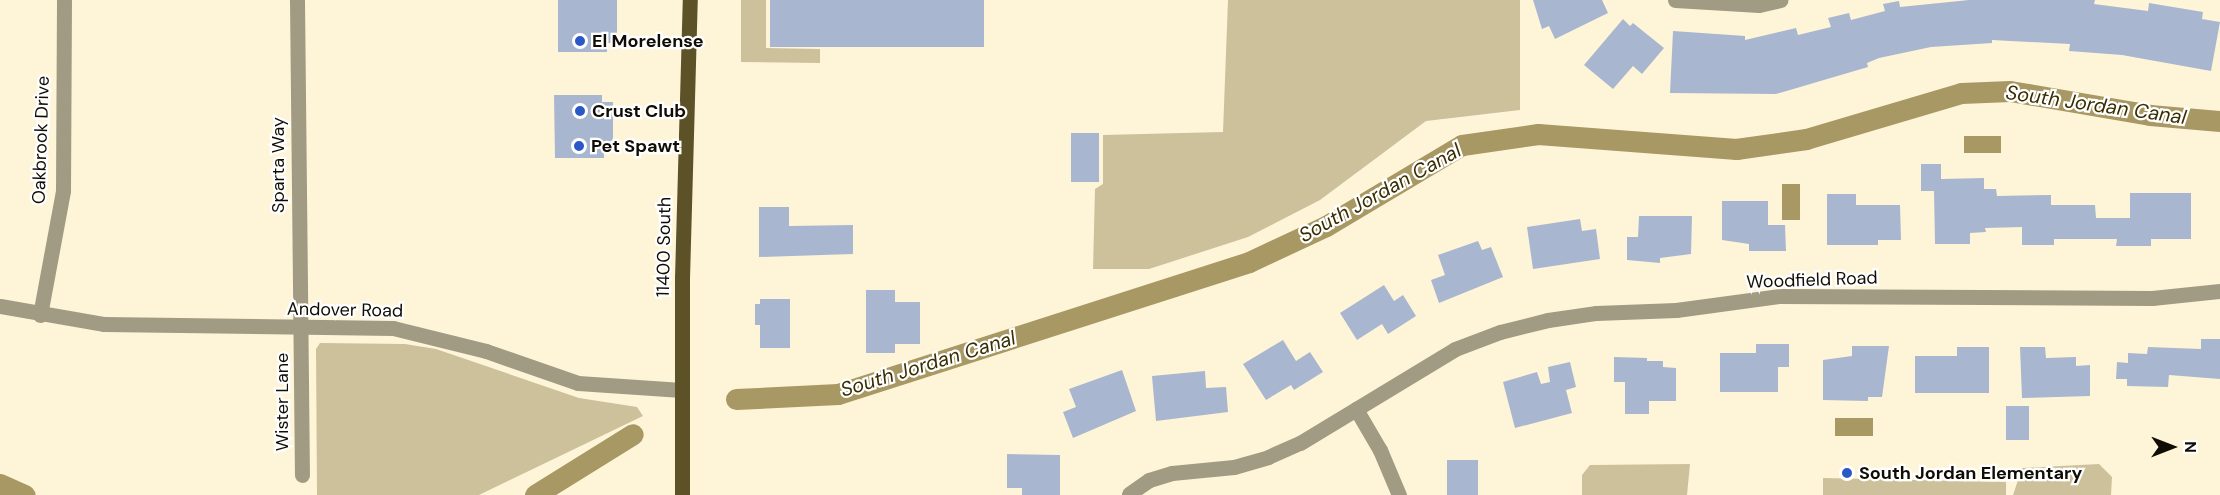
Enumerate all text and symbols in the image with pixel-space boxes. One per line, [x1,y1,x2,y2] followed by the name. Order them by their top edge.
[592,30,704,52] place label: El Morelense
[573,34,587,48] marker: El Morelense
[28,76,54,204] street label: Oakbrook Drive
[2004,80,2188,130] water label: South Jordan Canal
[592,100,686,122] place label: Crust Club
[573,104,587,118] marker: Crust Club
[267,117,289,213] street label: Sparta Way
[591,135,680,157] place label: Pet Spawt
[1295,138,1465,248] water label: South Jordan Canal
[572,139,586,153] marker: Pet Spawt
[652,197,676,297] street label: 11400 South
[1746,267,1878,293] street label: Woodfield Road
[287,298,403,322] street label: Andover Road
[838,326,1018,402] water label: South Jordan Canal
[271,353,293,451] street label: Wister Lane
[2142,417,2202,477] north arrow
[2180,441,2201,453] text: N
[1859,462,2082,484] place label: South Jordan Elementary
[1840,466,1854,480] marker: South Jordan Elementary

